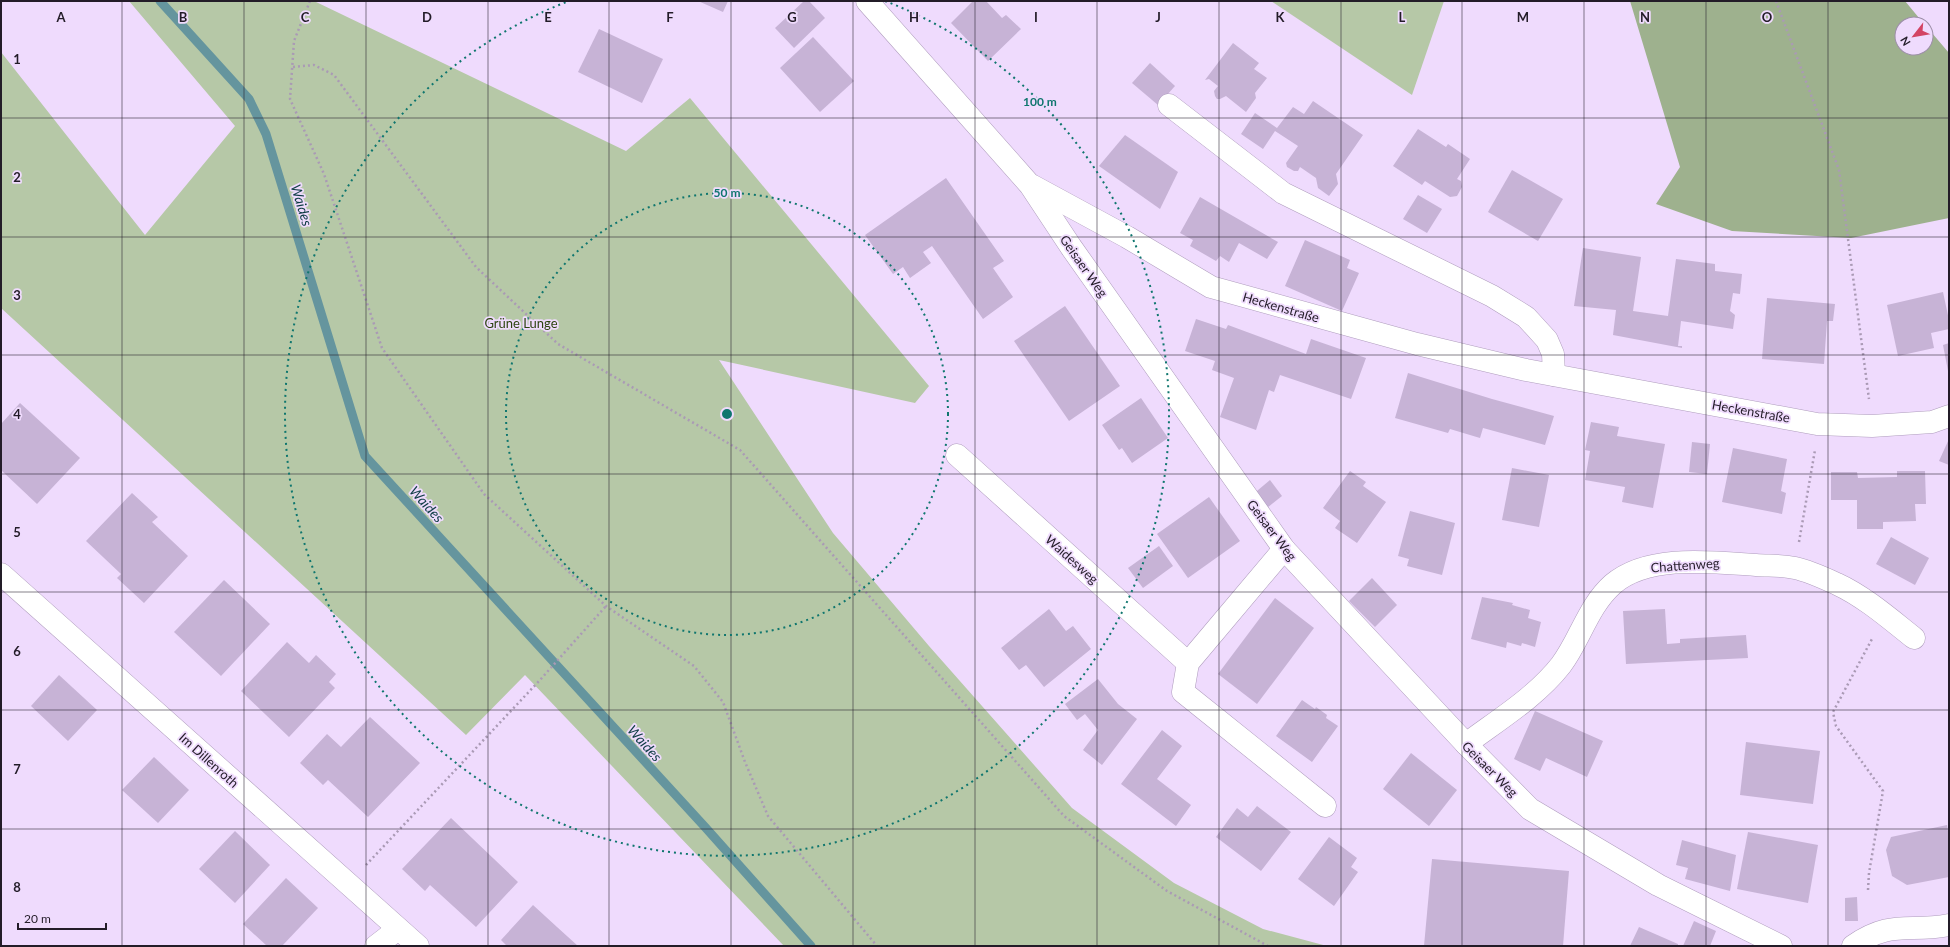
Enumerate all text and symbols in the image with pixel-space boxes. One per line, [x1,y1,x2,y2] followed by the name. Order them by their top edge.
[55,9,66,25] text: A
[179,9,188,25] text: B
[301,9,310,25] text: C
[422,9,432,25] text: D
[544,9,552,25] text: E
[666,9,674,25] text: F
[787,9,797,25] text: G
[909,9,919,25] text: H
[1034,9,1038,25] text: I
[1155,9,1161,25] text: J
[1276,9,1286,25] text: K
[1399,9,1406,25] text: L
[1517,9,1529,25] text: M
[1640,9,1650,25] text: N
[1762,9,1773,25] text: O
[1894,16,1934,56] north arrow
[1897,34,1913,48] text: N
[13,51,21,67] text: 1
[1023,94,1057,109] text: 100 m
[13,169,21,185] text: 2
[288,182,316,228] water label: Waides
[714,185,740,200] text: 50 m
[1057,232,1111,300] street label: Geisaer Weg
[13,287,21,303] text: 3
[1241,288,1321,326] street label: Heckenstraße
[484,315,558,331] park label: Grüne Lunge
[1711,396,1791,426] street label: Heckenstraße
[13,406,21,422] text: 4
[720,407,734,421] centre of rings
[406,482,448,526] water label: Waides
[1244,496,1300,564] street label: Geisaer Weg
[13,524,21,540] text: 5
[1042,531,1102,587] street label: Waidesweg
[1650,555,1720,575] street label: Chattenweg
[13,643,21,659] text: 6
[624,721,666,765] water label: Waides
[176,729,242,791] street label: Im Dillenroth
[1459,738,1521,800] street label: Geisaer Weg
[13,761,21,777] text: 7
[13,879,21,895] text: 8
[18,905,106,931] scale bar
[24,911,51,926] text: 20 m

